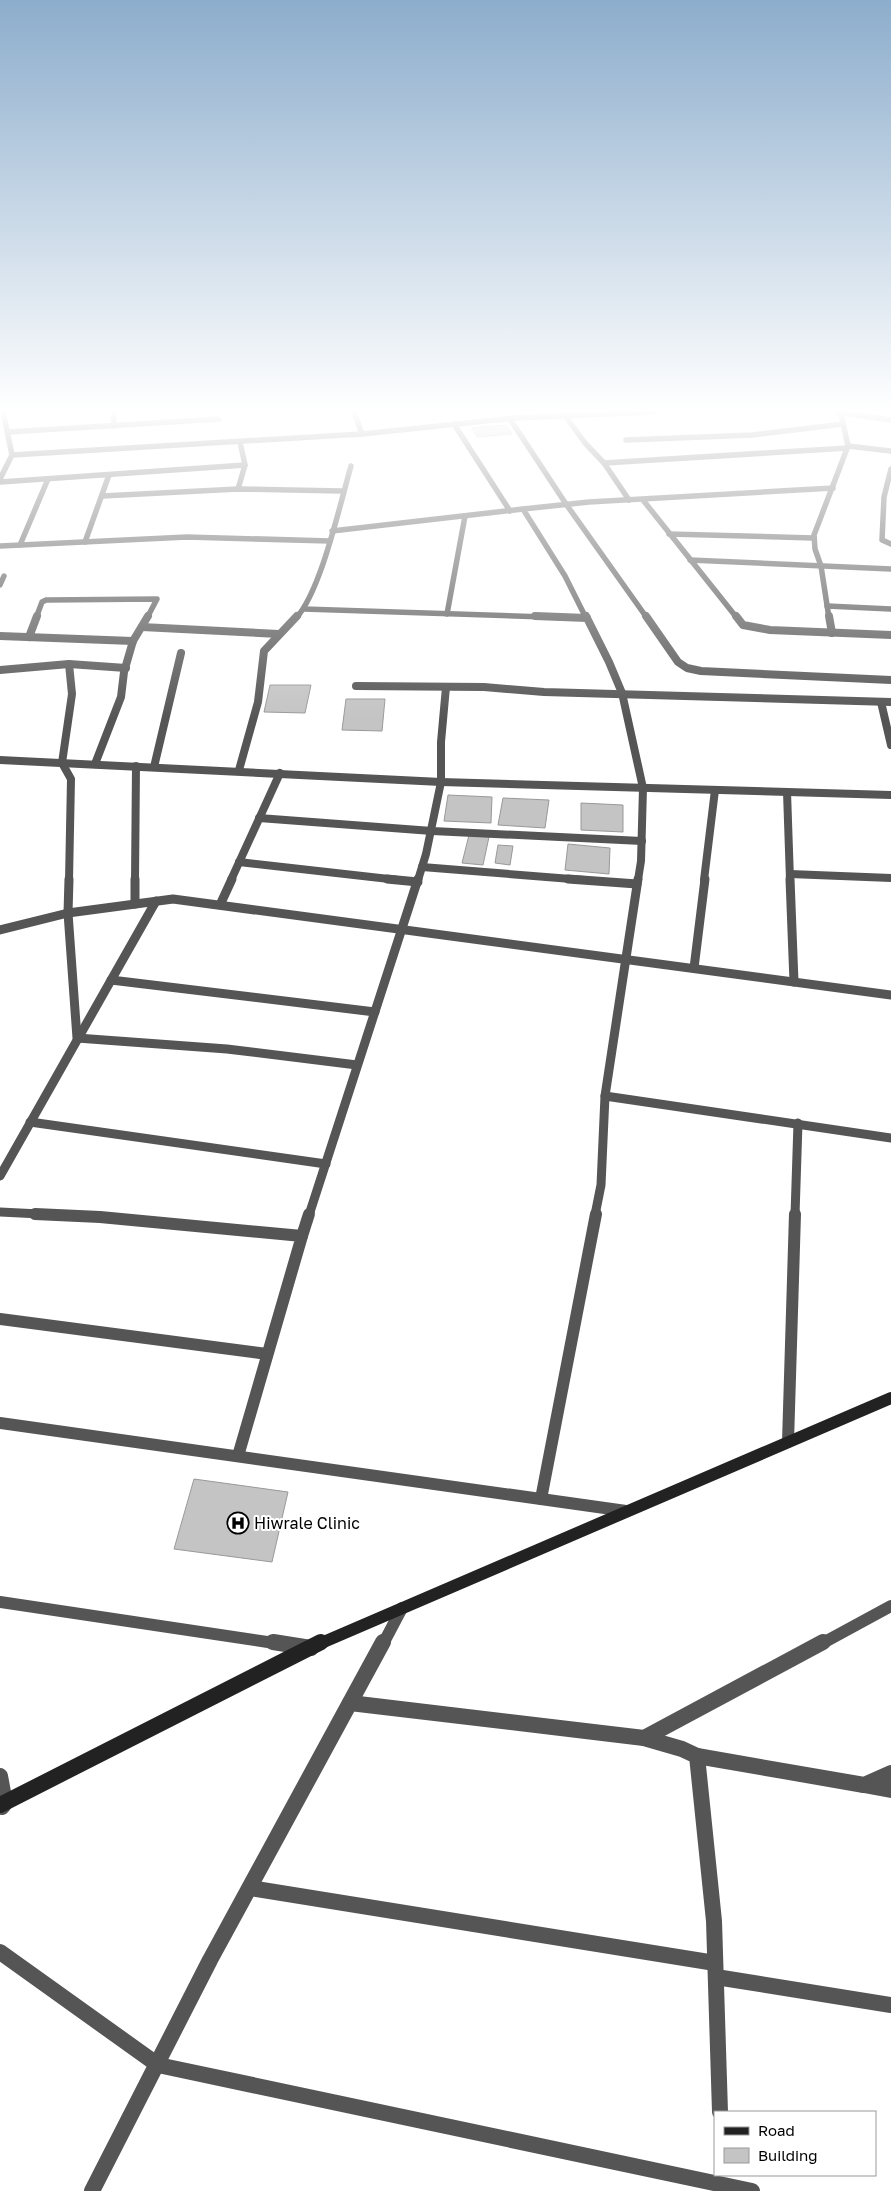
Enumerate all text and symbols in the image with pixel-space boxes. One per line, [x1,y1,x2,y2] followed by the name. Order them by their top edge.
[226,1511,250,1535] hospital icon: Hiwrale Clinic
[254,1513,360,1533] place label: Hiwrale Clinic
[714,2111,876,2176] legend
[758,2121,795,2139] text: Road
[758,2146,818,2164] text: Building

